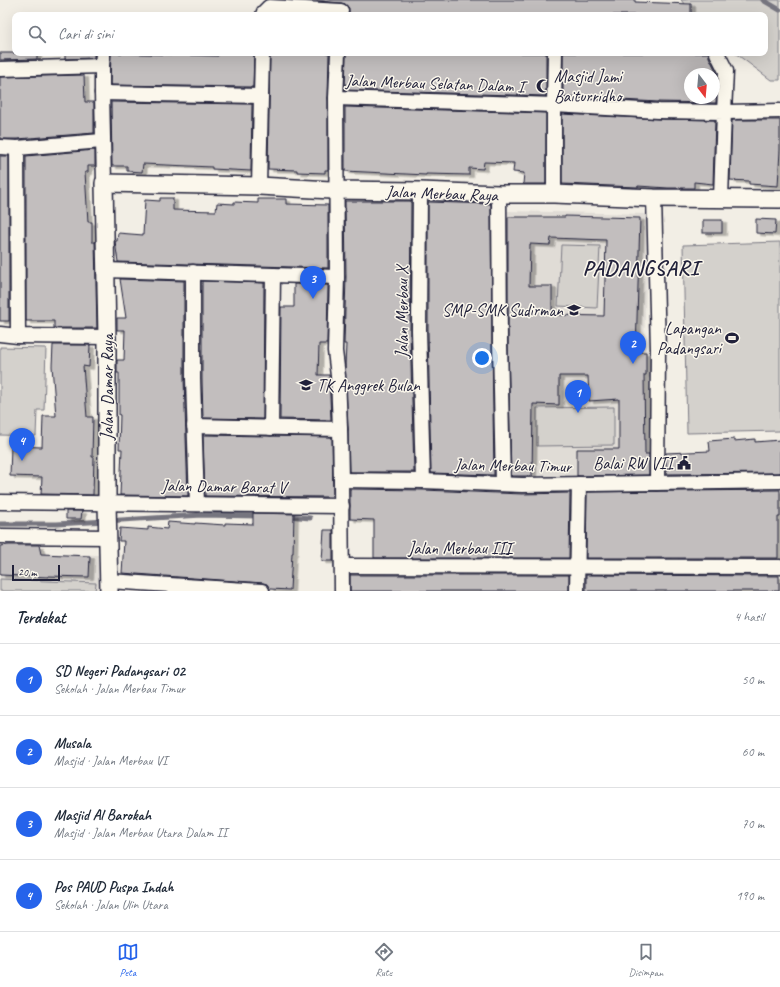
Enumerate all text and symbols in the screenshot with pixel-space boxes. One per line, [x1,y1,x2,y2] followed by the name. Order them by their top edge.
[12,12,768,56] search box
[26,23,48,45] icon: search
[58,25,113,44] text: Cari di sini
[554,66,624,107] place label: Masjid Jami Baiturridho
[684,68,720,104] north arrow
[344,70,529,97] street label: Jalan Merbau Selatan Dalam I
[535,78,551,94] mosque icon: Masjid Jami Baiturridho
[385,181,500,206] street label: Jalan Merbau Raya
[583,255,703,281] district label: PADANGSARI
[392,263,413,359] street label: Jalan Merbau X
[300,266,326,299] pin: 3
[442,300,564,321] place label: SMP-SMK Sudirman
[566,302,582,318] school or university icon: SMP-SMK Sudirman
[657,318,723,359] place label: Lapangan Padangsari
[724,330,740,346] sports icon: Lapangan Padangsari
[620,331,646,364] pin: 2
[97,332,118,441] street label: Jalan Damar Raya
[472,348,492,368] your location
[317,375,421,396] place label: TK Anggrek Bulan
[298,377,314,393] school or university icon: TK Anggrek Bulan
[565,380,591,413] pin: 1
[9,428,35,461] pin: 4
[593,453,677,474] place label: Balai RW VII
[453,454,573,477] street label: Jalan Merbau Timur
[676,455,692,471] public building icon: Balai RW VII
[161,475,290,498] street label: Jalan Damar Barat V
[407,538,515,559] street label: Jalan Merbau III
[12,563,60,582] scale bar
[18,565,37,579] text: 20 m
[16,607,66,628] text: Terdekat
[734,609,764,625] text: 4 hasil
[54,662,185,681] text: SD Negeri Padangsari 02
[26,672,32,688] text: 1
[742,672,764,688] text: 50 m
[54,681,185,697] text: Sekolah · Jalan Merbau Timur
[54,734,91,753] text: Musala
[26,744,32,760] text: 2
[742,744,764,760] text: 60 m
[54,753,167,769] text: Masjid · Jalan Merbau VI
[54,806,151,825] text: Masjid Al Barokah
[26,816,32,832] text: 3
[742,816,764,832] text: 70 m
[54,825,227,841] text: Masjid · Jalan Merbau Utara Dalam II
[54,878,174,897] text: Pos PAUD Puspa Indah
[26,888,32,904] text: 4
[736,888,764,904] text: 190 m
[54,897,168,913] text: Sekolah · Jalan Ulin Utara
[117,941,139,979] tab: Peta
[373,941,395,979] tab: Rute
[628,941,663,979] tab: Disimpan

